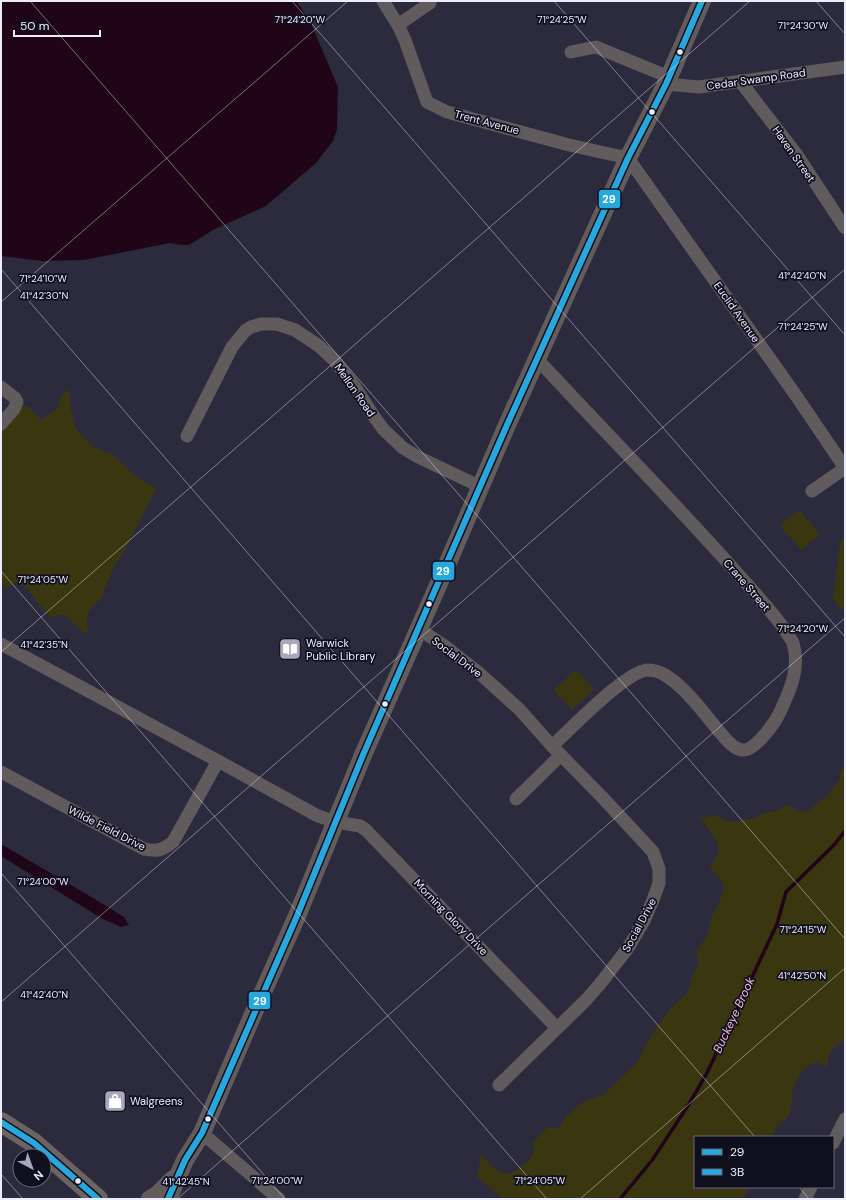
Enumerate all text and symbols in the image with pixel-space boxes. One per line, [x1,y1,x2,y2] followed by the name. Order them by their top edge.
[14,12,100,38] scale bar
[275,13,325,26] text: 71°24'20"W
[537,13,587,26] text: 71°24'25"W
[20,18,49,34] text: 50 m
[778,19,829,32] text: 71°24'30"W
[675,47,685,57] unlabelled marker
[706,65,806,93] street label: Cedar Swamp Road
[453,107,521,137] street label: Trent Avenue
[647,107,657,117] unlabelled marker
[769,123,819,185] street label: Haven Street
[598,189,621,209] line badge: 29
[602,192,616,206] text: 29
[778,269,826,282] text: 41°42'40"N
[19,272,67,285] text: 71°24'10"W
[711,279,763,345] street label: Euclid Avenue
[20,289,68,302] text: 41°42'30"N
[778,320,828,333] text: 71°24'25"W
[332,361,379,419] street label: Mellon Road
[721,556,773,614] street label: Crane Street
[432,561,455,581] line badge: 29
[436,564,450,578] text: 29
[18,573,69,586] text: 71°24'05"W
[424,599,434,609] unlabelled marker
[778,622,828,635] text: 71°24'20"W
[429,634,485,680] street label: Social Drive
[277,636,303,662] library icon: Warwick Public Library
[306,636,375,663] place label: Warwick Public Library
[20,638,68,651] text: 41°42'35"N
[380,699,390,709] unlabelled marker
[66,802,148,854] street label: Wilde Field Drive
[17,875,69,888] text: 71°24'00"W
[411,876,491,958] street label: Morning Glory Drive
[619,896,659,954] street label: Social Drive
[780,923,827,936] text: 71°24'15"W
[778,969,826,982] text: 41°42'50"N
[709,974,759,1056] water label: Buckeye Brook
[20,988,68,1001] text: 41°42'40"N
[248,991,271,1010] line badge: 29
[253,994,267,1008] text: 29
[102,1088,128,1114] shop icon: Walgreens
[130,1094,183,1108] place label: Walgreens
[203,1114,213,1124] unlabelled marker
[694,1136,834,1188] legend
[730,1144,744,1160] text: 29
[12,1148,52,1188] north arrow
[730,1164,744,1180] text: 3B
[31,1168,46,1183] text: N
[251,1174,303,1187] text: 71°24'00"W
[515,1174,566,1187] text: 71°24'05"W
[162,1175,210,1188] text: 41°42'45"N
[73,1176,83,1186] unlabelled marker

